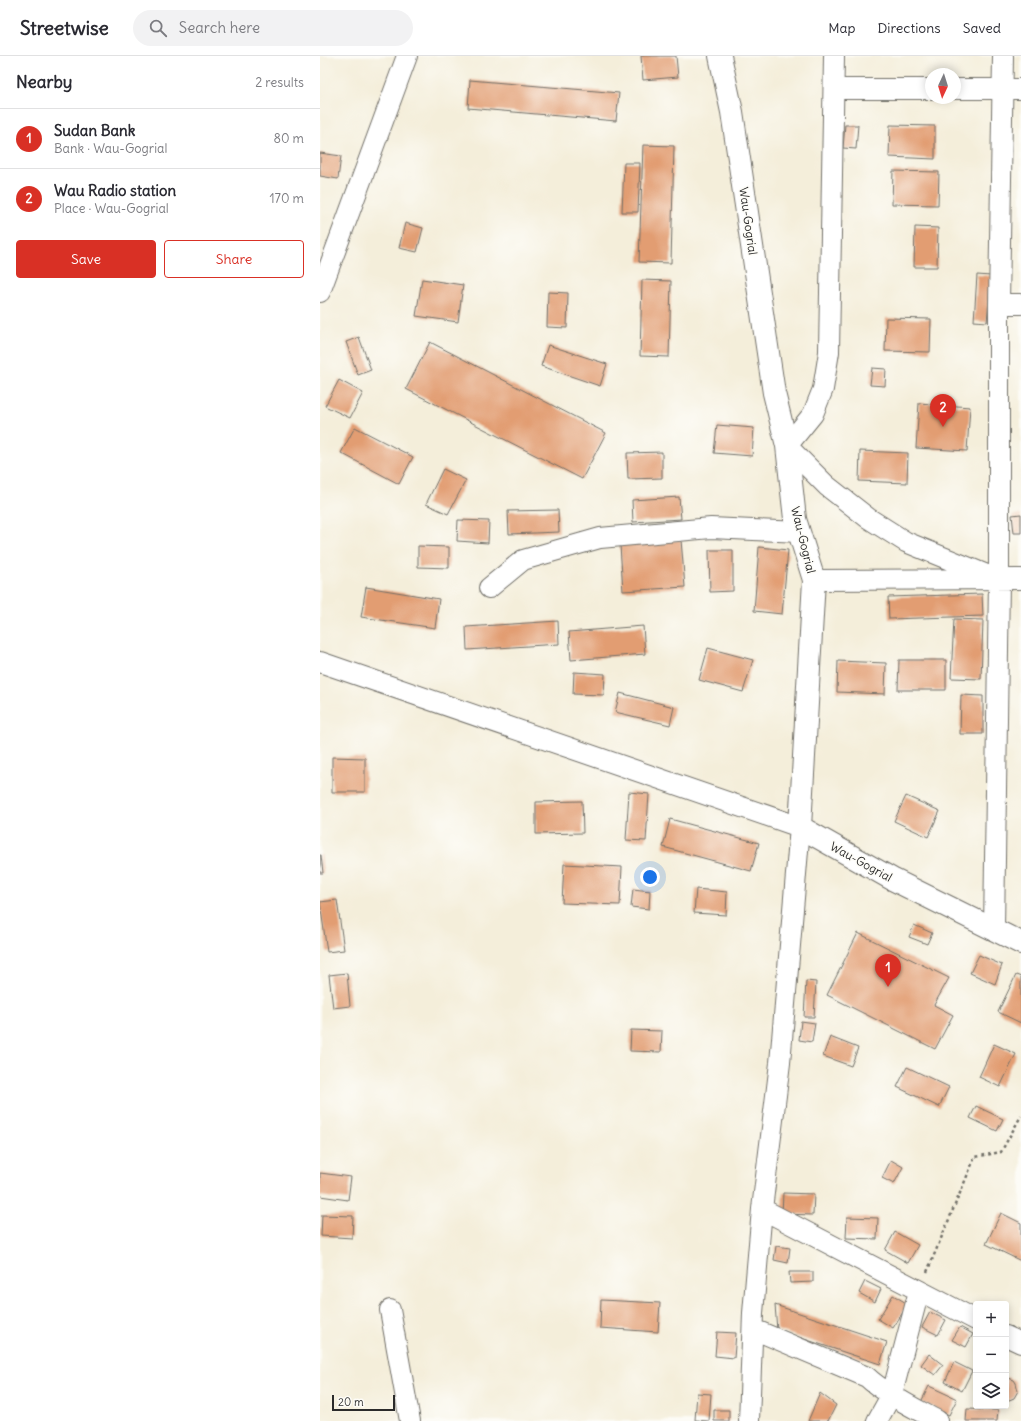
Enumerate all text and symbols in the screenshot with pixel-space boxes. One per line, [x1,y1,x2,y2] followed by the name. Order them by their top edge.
[133,10,413,46] search box
[20,16,109,40] text: Streetwise
[147,17,169,39] icon: search
[179,18,260,37] text: Search here
[828,19,855,37] text: Map
[877,19,941,37] text: Directions
[963,19,1001,37] text: Saved
[925,68,961,104] north arrow
[16,71,72,93] text: Nearby
[255,74,304,91] text: 2 results
[54,121,135,140] text: Sudan Bank
[26,130,32,147] text: 1
[273,130,304,147] text: 80 m
[54,140,167,157] text: Bank · Wau-Gogrial
[54,181,176,200] text: Wau Radio station
[736,186,761,256] street label: Wau-Gogrial
[25,190,33,207] text: 2
[269,190,304,207] text: 170 m
[54,200,169,217] text: Place · Wau-Gogrial
[16,240,156,278] button: Save
[164,240,304,278] button: Share
[930,394,956,427] pin: 2
[788,505,819,575] street label: Wau-Gogrial
[828,838,895,885] street label: Wau-Gogrial
[640,867,660,887] your location
[875,954,901,987] pin: 1
[973,1301,1009,1409] map controls
[973,1301,1009,1337] button: +
[973,1337,1009,1373] button: −
[973,1373,1009,1409] button: layers
[332,1393,395,1412] scale bar
[338,1395,364,1409] text: 20 m

